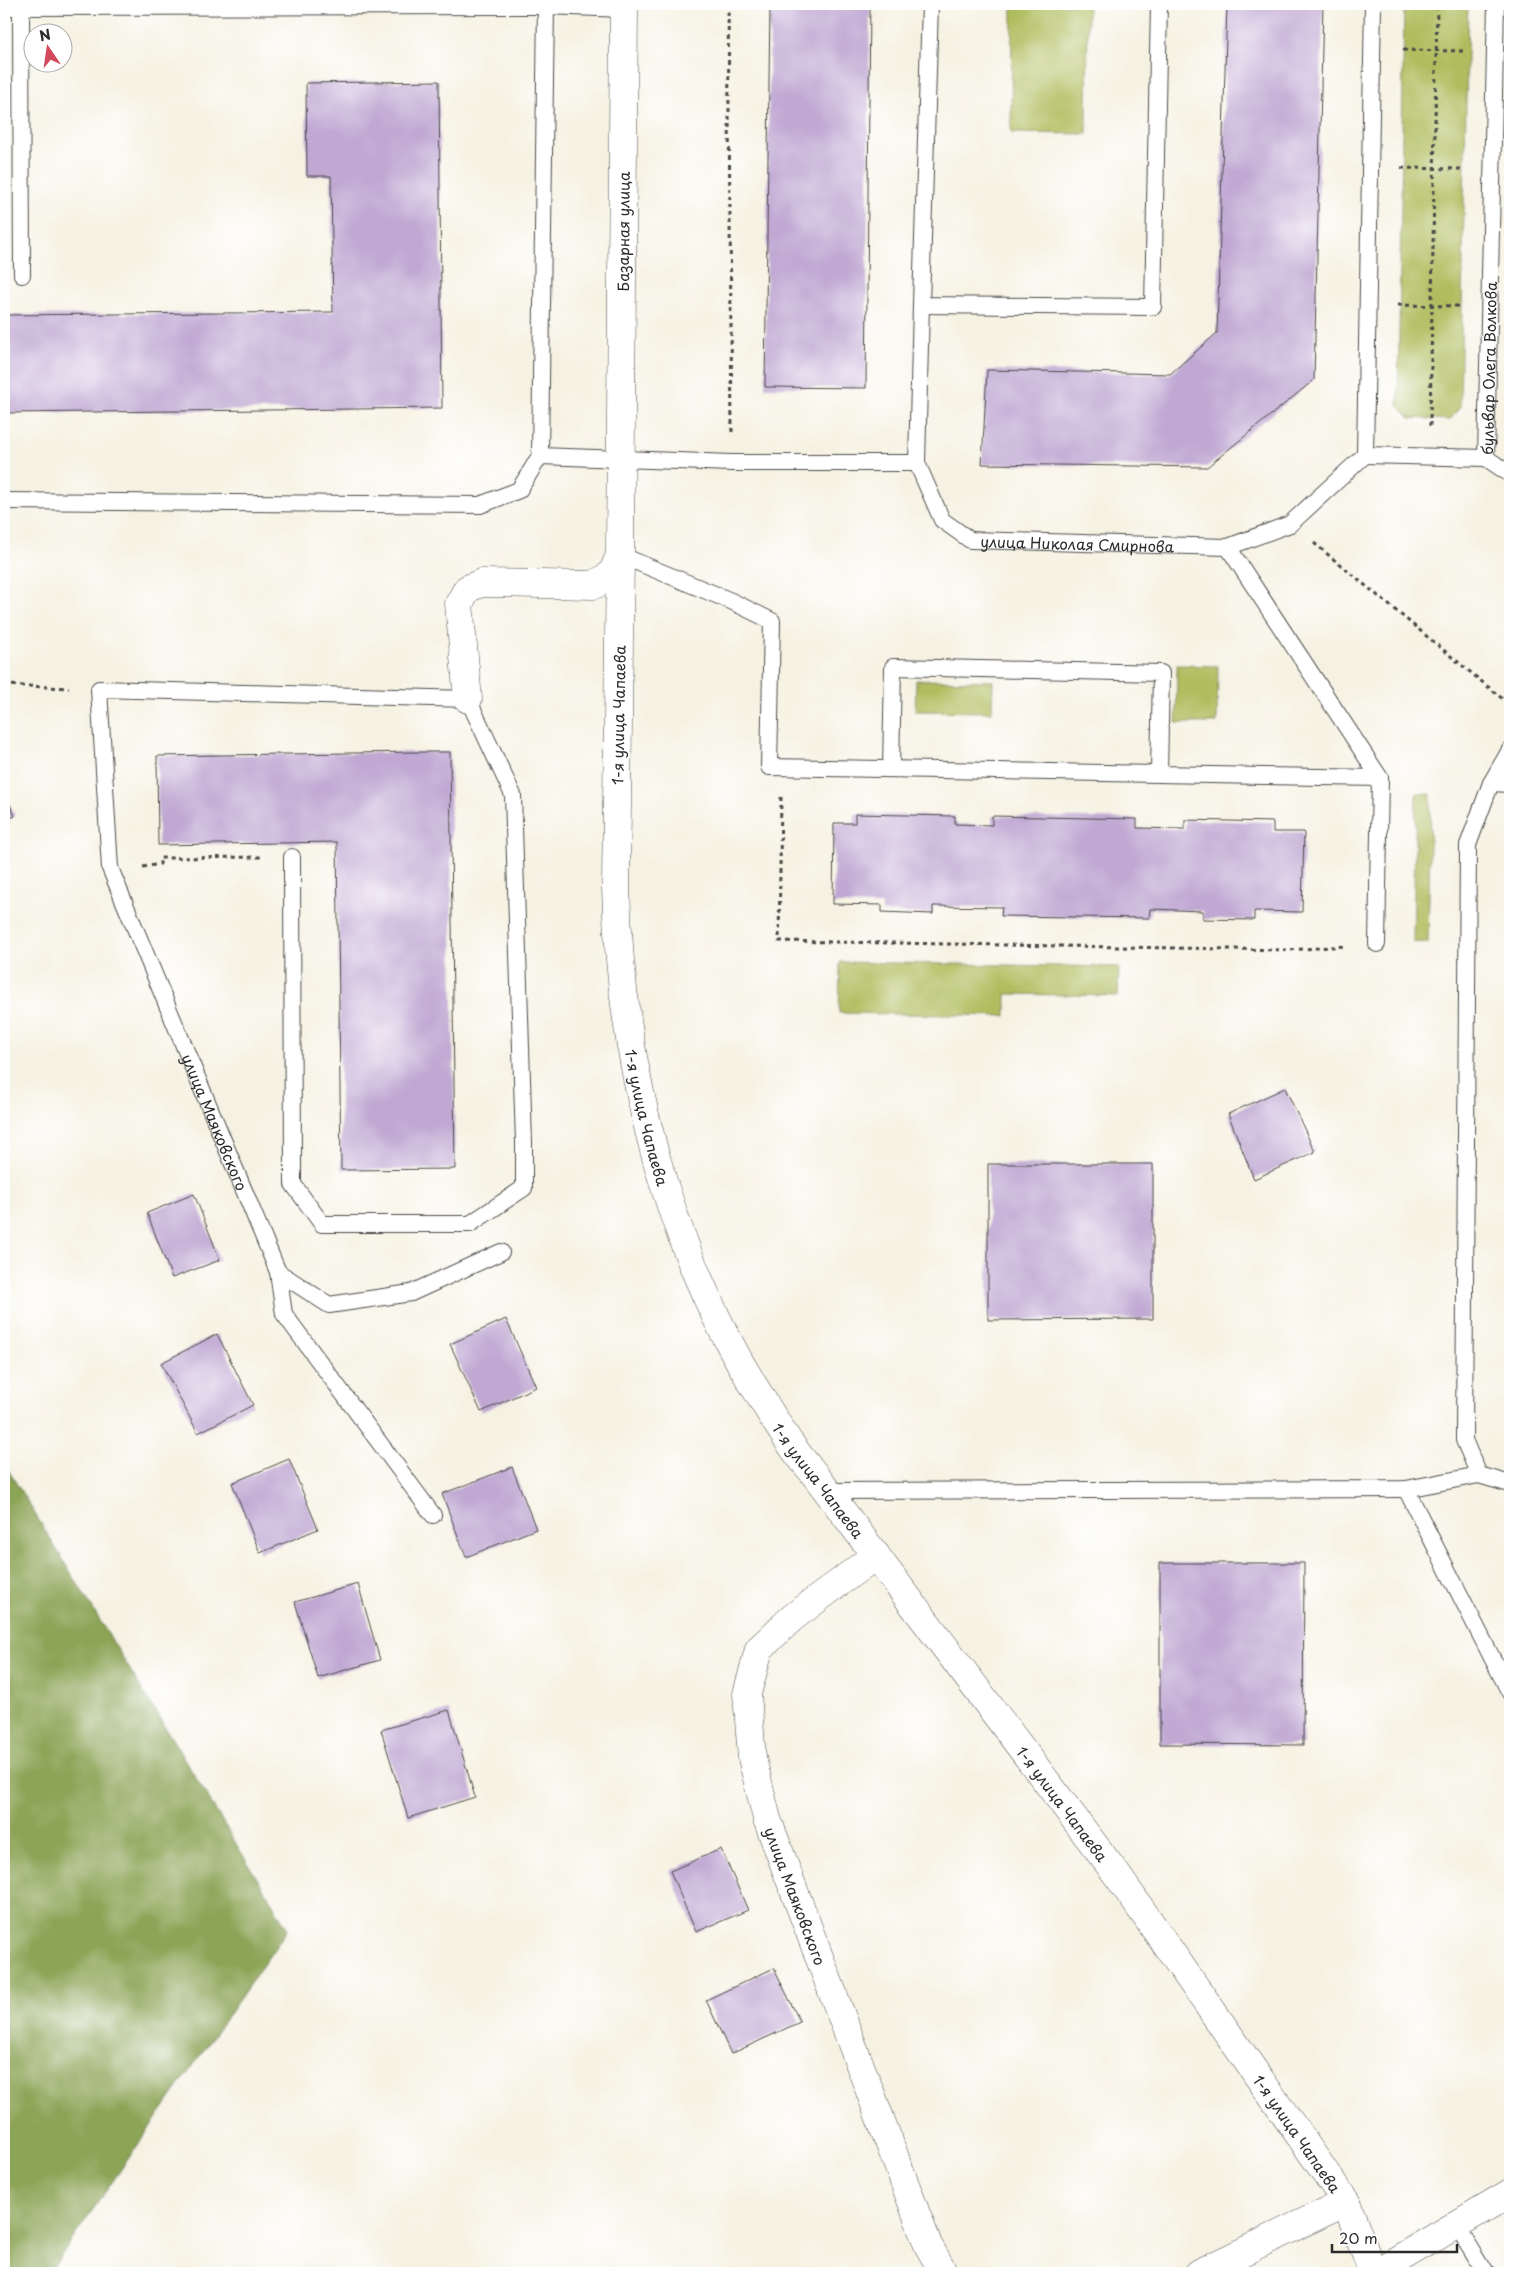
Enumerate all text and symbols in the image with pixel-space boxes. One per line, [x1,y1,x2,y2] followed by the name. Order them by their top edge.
[22,22,72,72] north arrow
[37,23,53,46] text: N
[610,171,634,291] street label: Базарная улица
[1475,280,1501,455] street label: бульвар Олега Волкова
[980,529,1175,557] street label: улица Николая Смирнова
[605,644,631,785] street label: 1-я улица Чапаева
[620,1047,675,1189] street label: 1-я улица Чапаева
[177,1050,254,1194] street label: улица Маяковского
[768,1418,871,1543] street label: 1-я улица Чапаева
[1012,1741,1115,1867] street label: 1-я улица Чапаева
[759,1823,833,1968] street label: улица Маяковского
[1248,2069,1348,2198] street label: 1-я улица Чапаева
[1332,2222,1456,2254] scale bar
[1339,2226,1378,2249] text: 20 m

